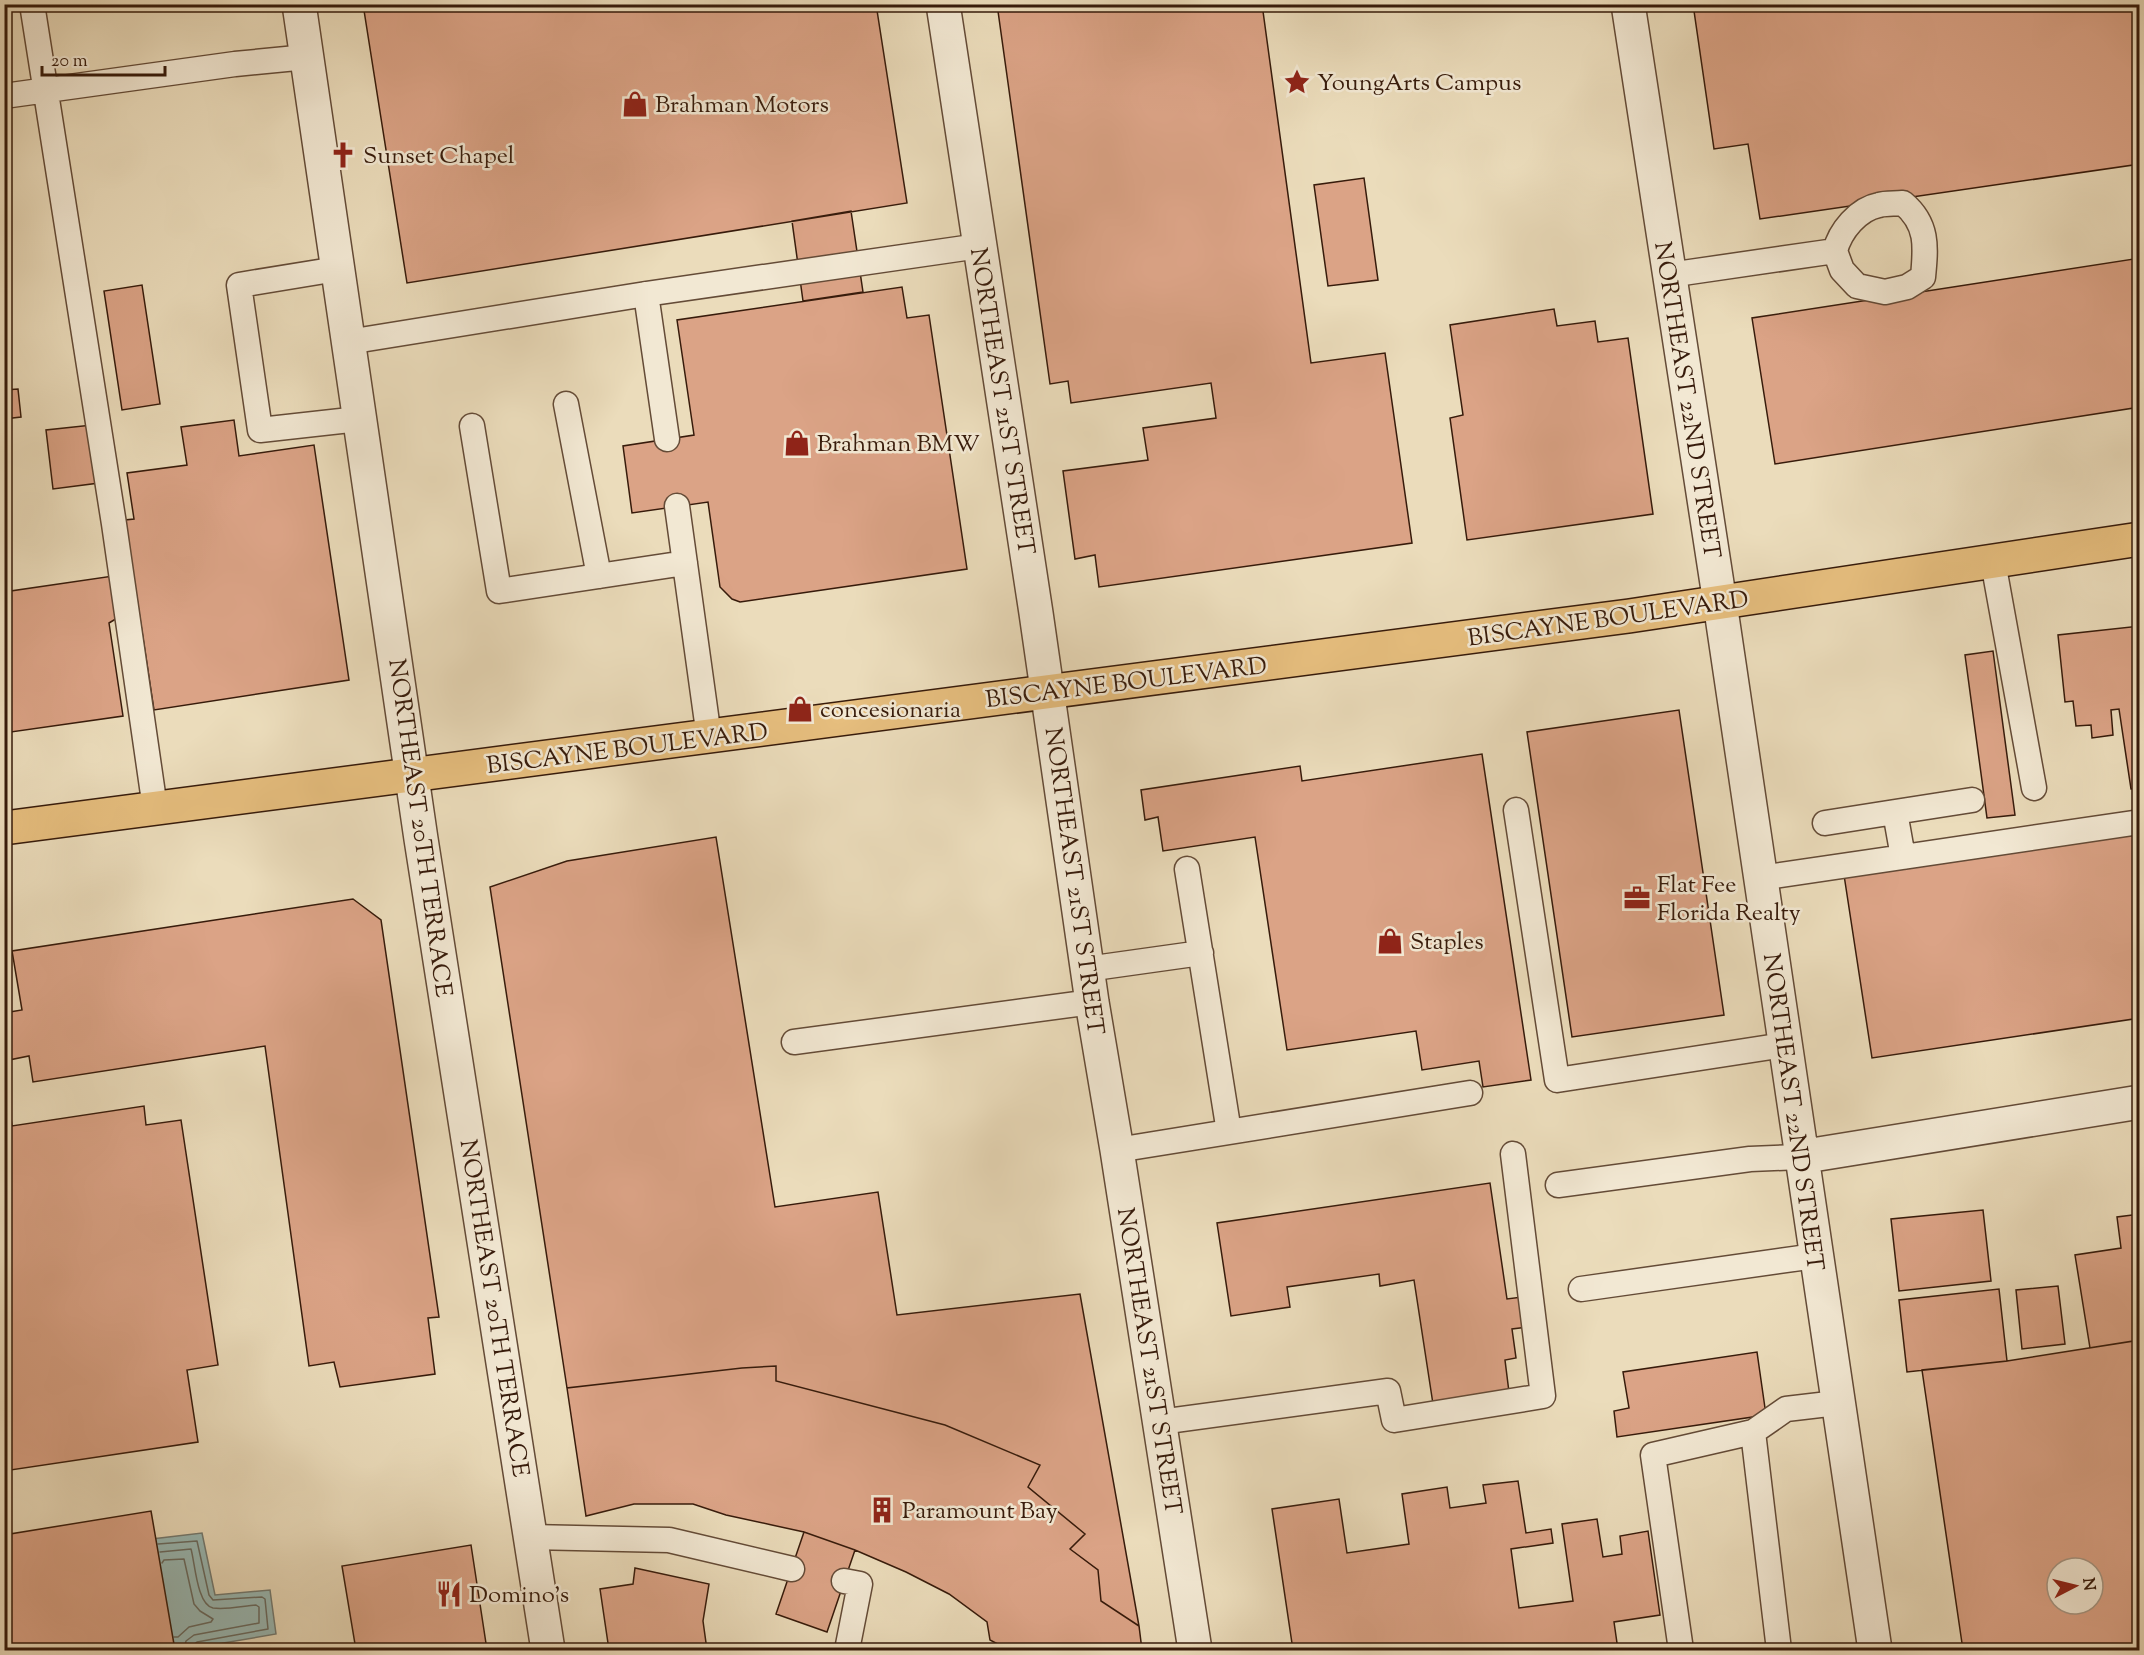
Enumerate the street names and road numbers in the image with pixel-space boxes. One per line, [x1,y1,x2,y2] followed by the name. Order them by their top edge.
[1644,239,1728,561] street label: NORTHEAST 22ND STREET
[960,245,1042,557] street label: NORTHEAST 21ST STREET
[1466,583,1751,657] street label: BISCAYNE BOULEVARD
[984,650,1269,718] street label: BISCAYNE BOULEVARD
[378,657,460,1000] street label: NORTHEAST 20TH TERRACE
[485,716,770,784] street label: BISCAYNE BOULEVARD
[1035,725,1111,1037] street label: NORTHEAST 21ST STREET
[1753,951,1831,1273] street label: NORTHEAST 22ND STREET
[450,1137,537,1480] street label: NORTHEAST 20TH TERRACE
[1107,1205,1189,1517] street label: NORTHEAST 21ST STREET

